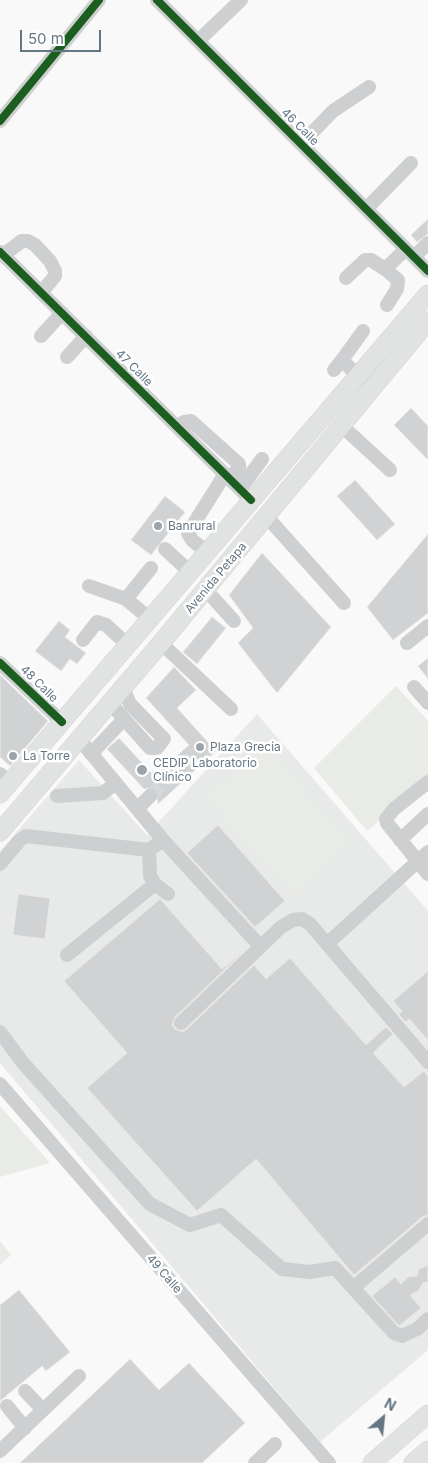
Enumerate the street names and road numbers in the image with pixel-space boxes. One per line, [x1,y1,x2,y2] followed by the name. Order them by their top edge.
[278,105,322,149] street label: 46 Calle
[113,347,155,389] street label: 47 Calle
[182,540,250,616] street label: Avenida Petapa
[17,663,61,705] street label: 48 Calle
[143,1252,185,1296] street label: 49 Calle

